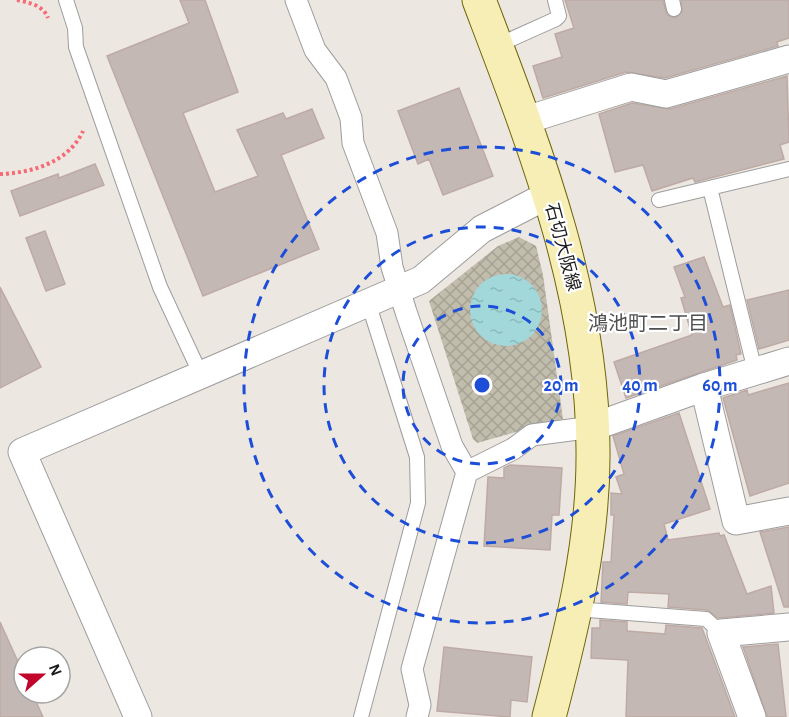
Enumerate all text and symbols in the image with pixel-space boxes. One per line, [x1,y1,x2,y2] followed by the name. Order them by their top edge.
[542,201,584,293] street label: 石切大阪線
[588,313,708,334] district label: 鴻池町二丁目
[472,375,492,395] centre of rings
[543,377,579,395] text: 20 m
[622,377,658,395] text: 40 m
[702,377,738,395] text: 60 m
[12,645,72,705] north arrow
[46,662,65,678] text: N

